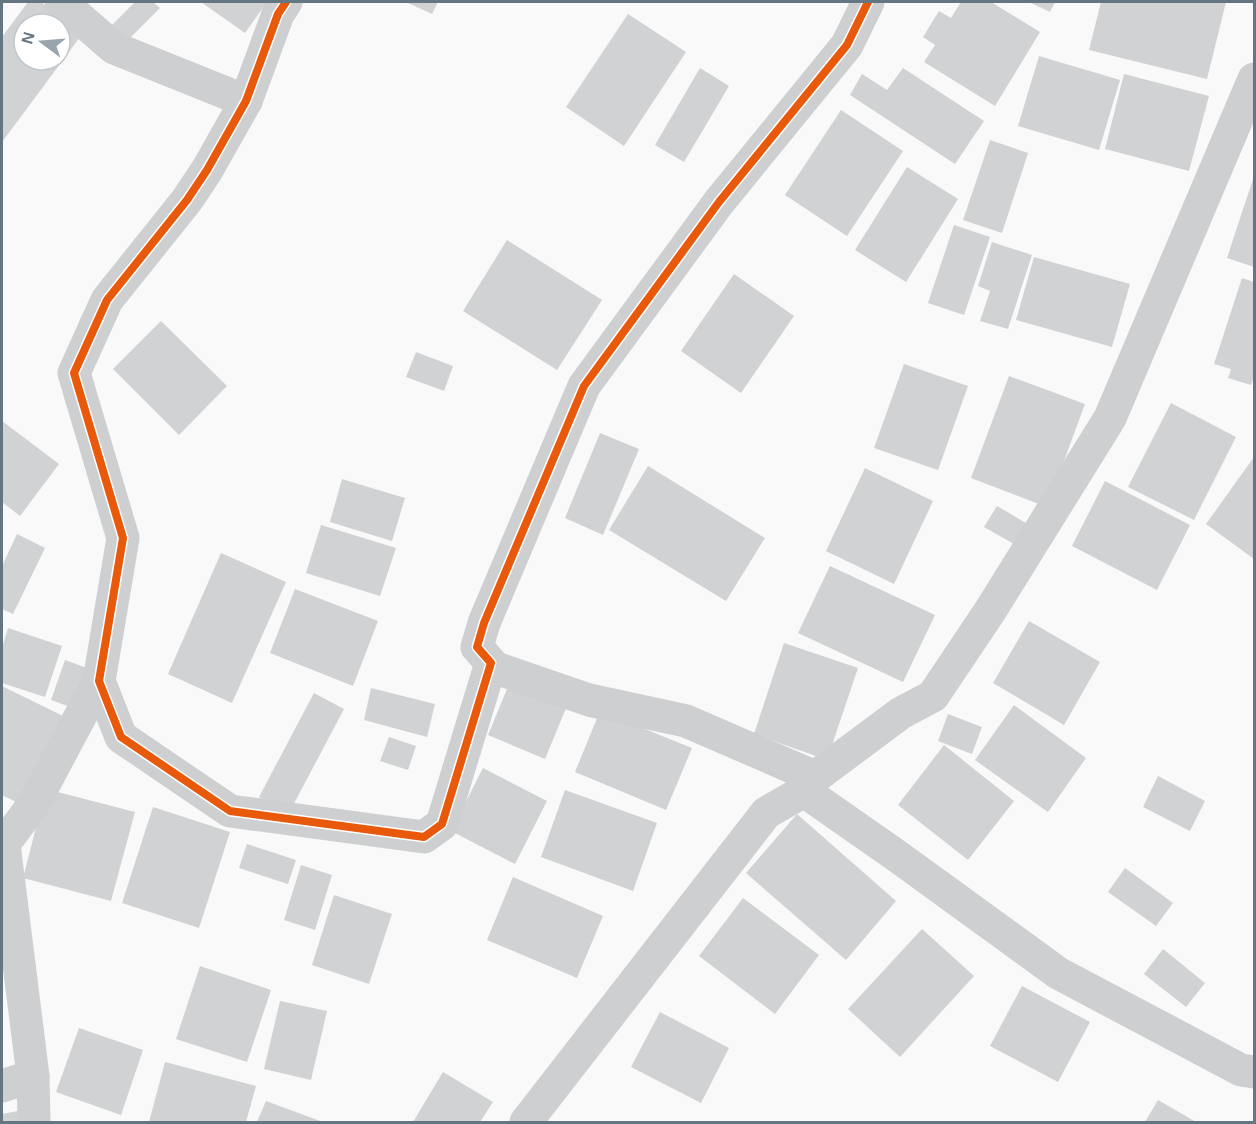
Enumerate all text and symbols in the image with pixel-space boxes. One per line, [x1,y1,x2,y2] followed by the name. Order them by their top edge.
[12,12,72,72] north arrow
[18,30,38,46] text: N

